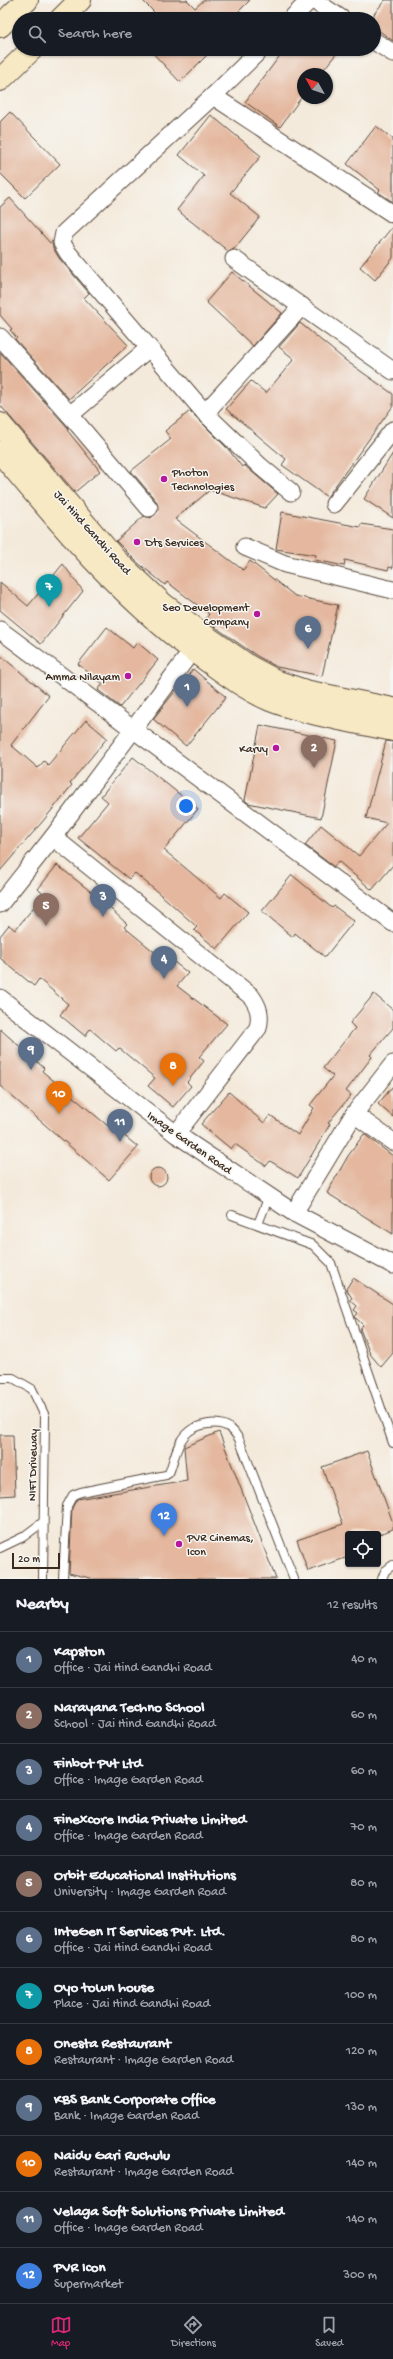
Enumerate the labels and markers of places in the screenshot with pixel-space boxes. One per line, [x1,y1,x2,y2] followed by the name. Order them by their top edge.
[171,467,235,495] place label: Photon Technologies
[159,474,169,484] marker: Photon Technologies
[132,537,142,547] marker: Dts Services
[144,537,204,551] place label: Dts Services
[36,574,62,607] pin: 7
[163,602,250,630] place label: Seo Development Company
[252,609,262,619] marker: Seo Development Company
[295,616,321,649] pin: 6
[46,671,120,685] place label: Amma Nilayam
[123,671,133,681] marker: Amma Nilayam
[174,674,200,707] pin: 1
[301,735,327,768] pin: 2
[239,743,268,757] place label: Karvy
[271,743,281,753] marker: Karvy
[90,884,116,917] pin: 3
[33,893,59,926] pin: 5
[151,946,177,979] pin: 4
[18,1037,44,1070] pin: 9
[160,1053,186,1086] pin: 8
[46,1081,72,1114] pin: 10
[107,1109,133,1142] pin: 11
[151,1503,177,1536] pin: 12
[186,1532,254,1560] place label: PVR Cinemas, Icon
[174,1539,184,1549] marker: PVR Cinemas, Icon

